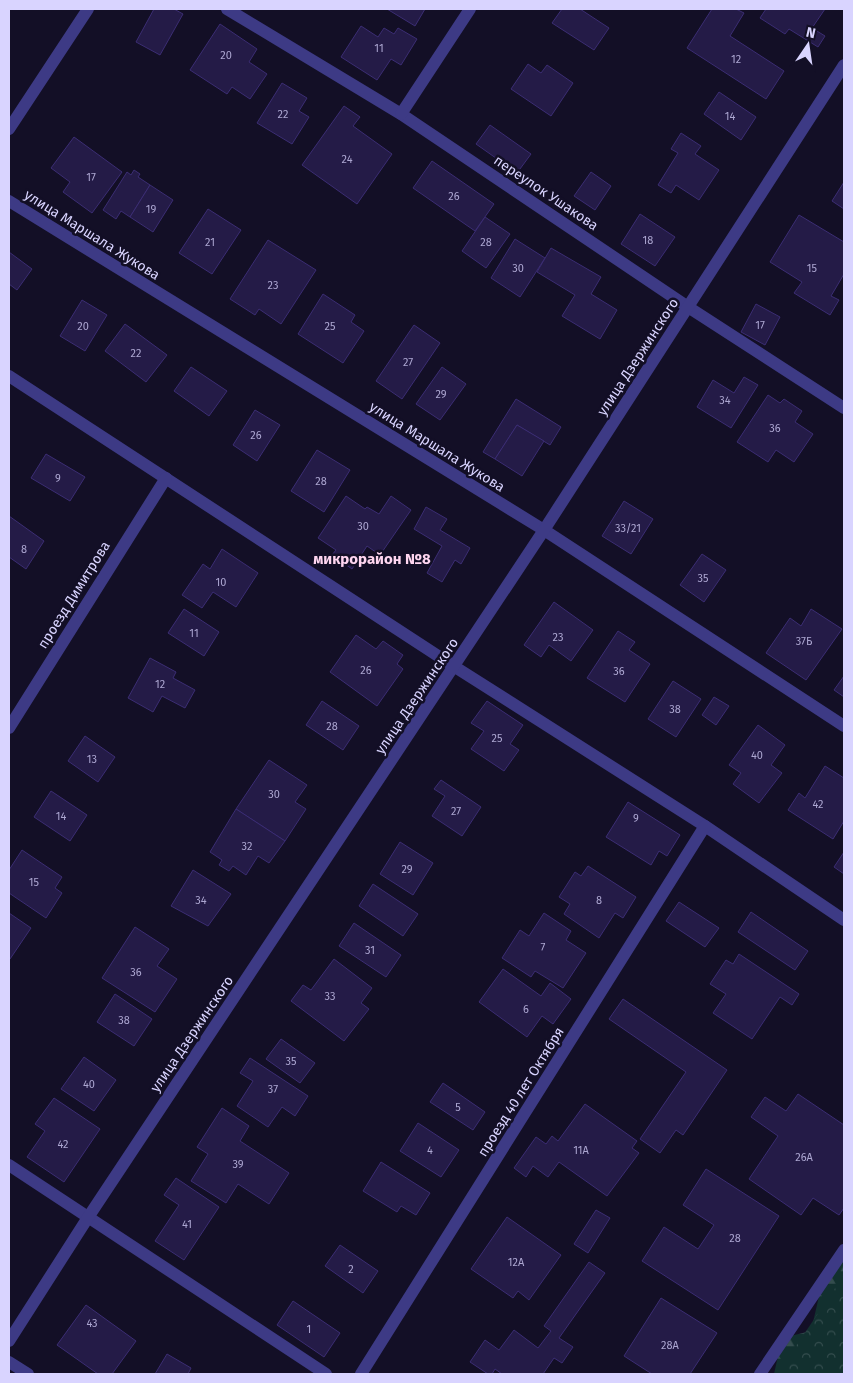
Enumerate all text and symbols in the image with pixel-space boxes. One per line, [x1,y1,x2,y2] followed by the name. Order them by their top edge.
[783,20,833,70] north arrow
[804,23,817,42] text: N
[374,42,384,55] house number: 11
[220,49,232,62] house number: 20
[731,53,741,66] house number: 12
[278,108,288,121] house number: 22
[725,110,735,123] house number: 14
[491,152,601,234] street label: переулок Ушакова
[342,153,353,166] house number: 24
[86,171,96,184] house number: 17
[21,186,163,284] street label: улица Маршала Жукова
[448,190,460,203] house number: 26
[146,203,156,216] house number: 19
[643,234,653,247] house number: 18
[205,236,215,249] house number: 21
[480,236,492,249] house number: 28
[512,262,524,275] house number: 30
[807,262,818,275] house number: 15
[268,279,278,292] house number: 23
[594,295,682,419] street label: улица Дзержинского
[755,319,765,332] house number: 17
[77,320,89,333] house number: 20
[325,320,336,333] house number: 25
[131,347,141,360] house number: 22
[403,356,413,369] house number: 27
[435,388,447,401] house number: 29
[719,394,731,407] house number: 34
[366,398,508,496] street label: улица Маршала Жукова
[769,422,781,435] house number: 36
[250,429,262,442] house number: 26
[55,472,61,485] house number: 9
[315,475,327,488] house number: 28
[357,520,369,533] house number: 30
[615,522,641,535] house number: 33/21
[34,538,114,652] street label: проезд Димитрова
[21,543,27,556] house number: 8
[313,550,431,568] district label: микрорайон №8
[698,572,709,585] house number: 35
[216,576,226,589] house number: 10
[189,627,199,640] house number: 11
[553,631,563,644] house number: 23
[372,635,462,757] street label: улица Дзержинского
[796,635,813,648] house number: 37Б
[360,664,372,677] house number: 26
[613,665,625,678] house number: 36
[155,678,165,691] house number: 12
[669,703,681,716] house number: 38
[326,720,338,733] house number: 28
[492,732,503,745] house number: 25
[751,749,763,762] house number: 40
[87,753,97,766] house number: 13
[268,788,280,801] house number: 30
[812,798,824,811] house number: 42
[451,805,461,818] house number: 27
[56,810,66,823] house number: 14
[633,812,639,825] house number: 9
[242,840,252,853] house number: 32
[401,863,413,876] house number: 29
[29,876,40,889] house number: 15
[195,894,207,907] house number: 34
[596,894,602,907] house number: 8
[541,941,546,954] house number: 7
[365,944,375,957] house number: 31
[130,966,142,979] house number: 36
[147,973,237,1095] street label: улица Дзержинского
[325,990,335,1003] house number: 33
[523,1003,529,1016] house number: 6
[118,1014,130,1027] house number: 38
[474,1024,568,1160] street label: проезд 40 лет Октября
[286,1055,297,1068] house number: 35
[83,1078,95,1091] house number: 40
[268,1083,278,1096] house number: 37
[455,1101,461,1114] house number: 5
[57,1138,69,1151] house number: 42
[427,1144,433,1157] house number: 4
[573,1144,590,1157] house number: 11А
[795,1151,813,1164] house number: 26А
[232,1158,244,1171] house number: 39
[182,1218,192,1231] house number: 41
[729,1232,741,1245] house number: 28
[508,1256,525,1269] house number: 12А
[348,1263,354,1276] house number: 2
[86,1317,98,1330] house number: 43
[307,1323,311,1336] house number: 1
[661,1339,680,1352] house number: 28А

